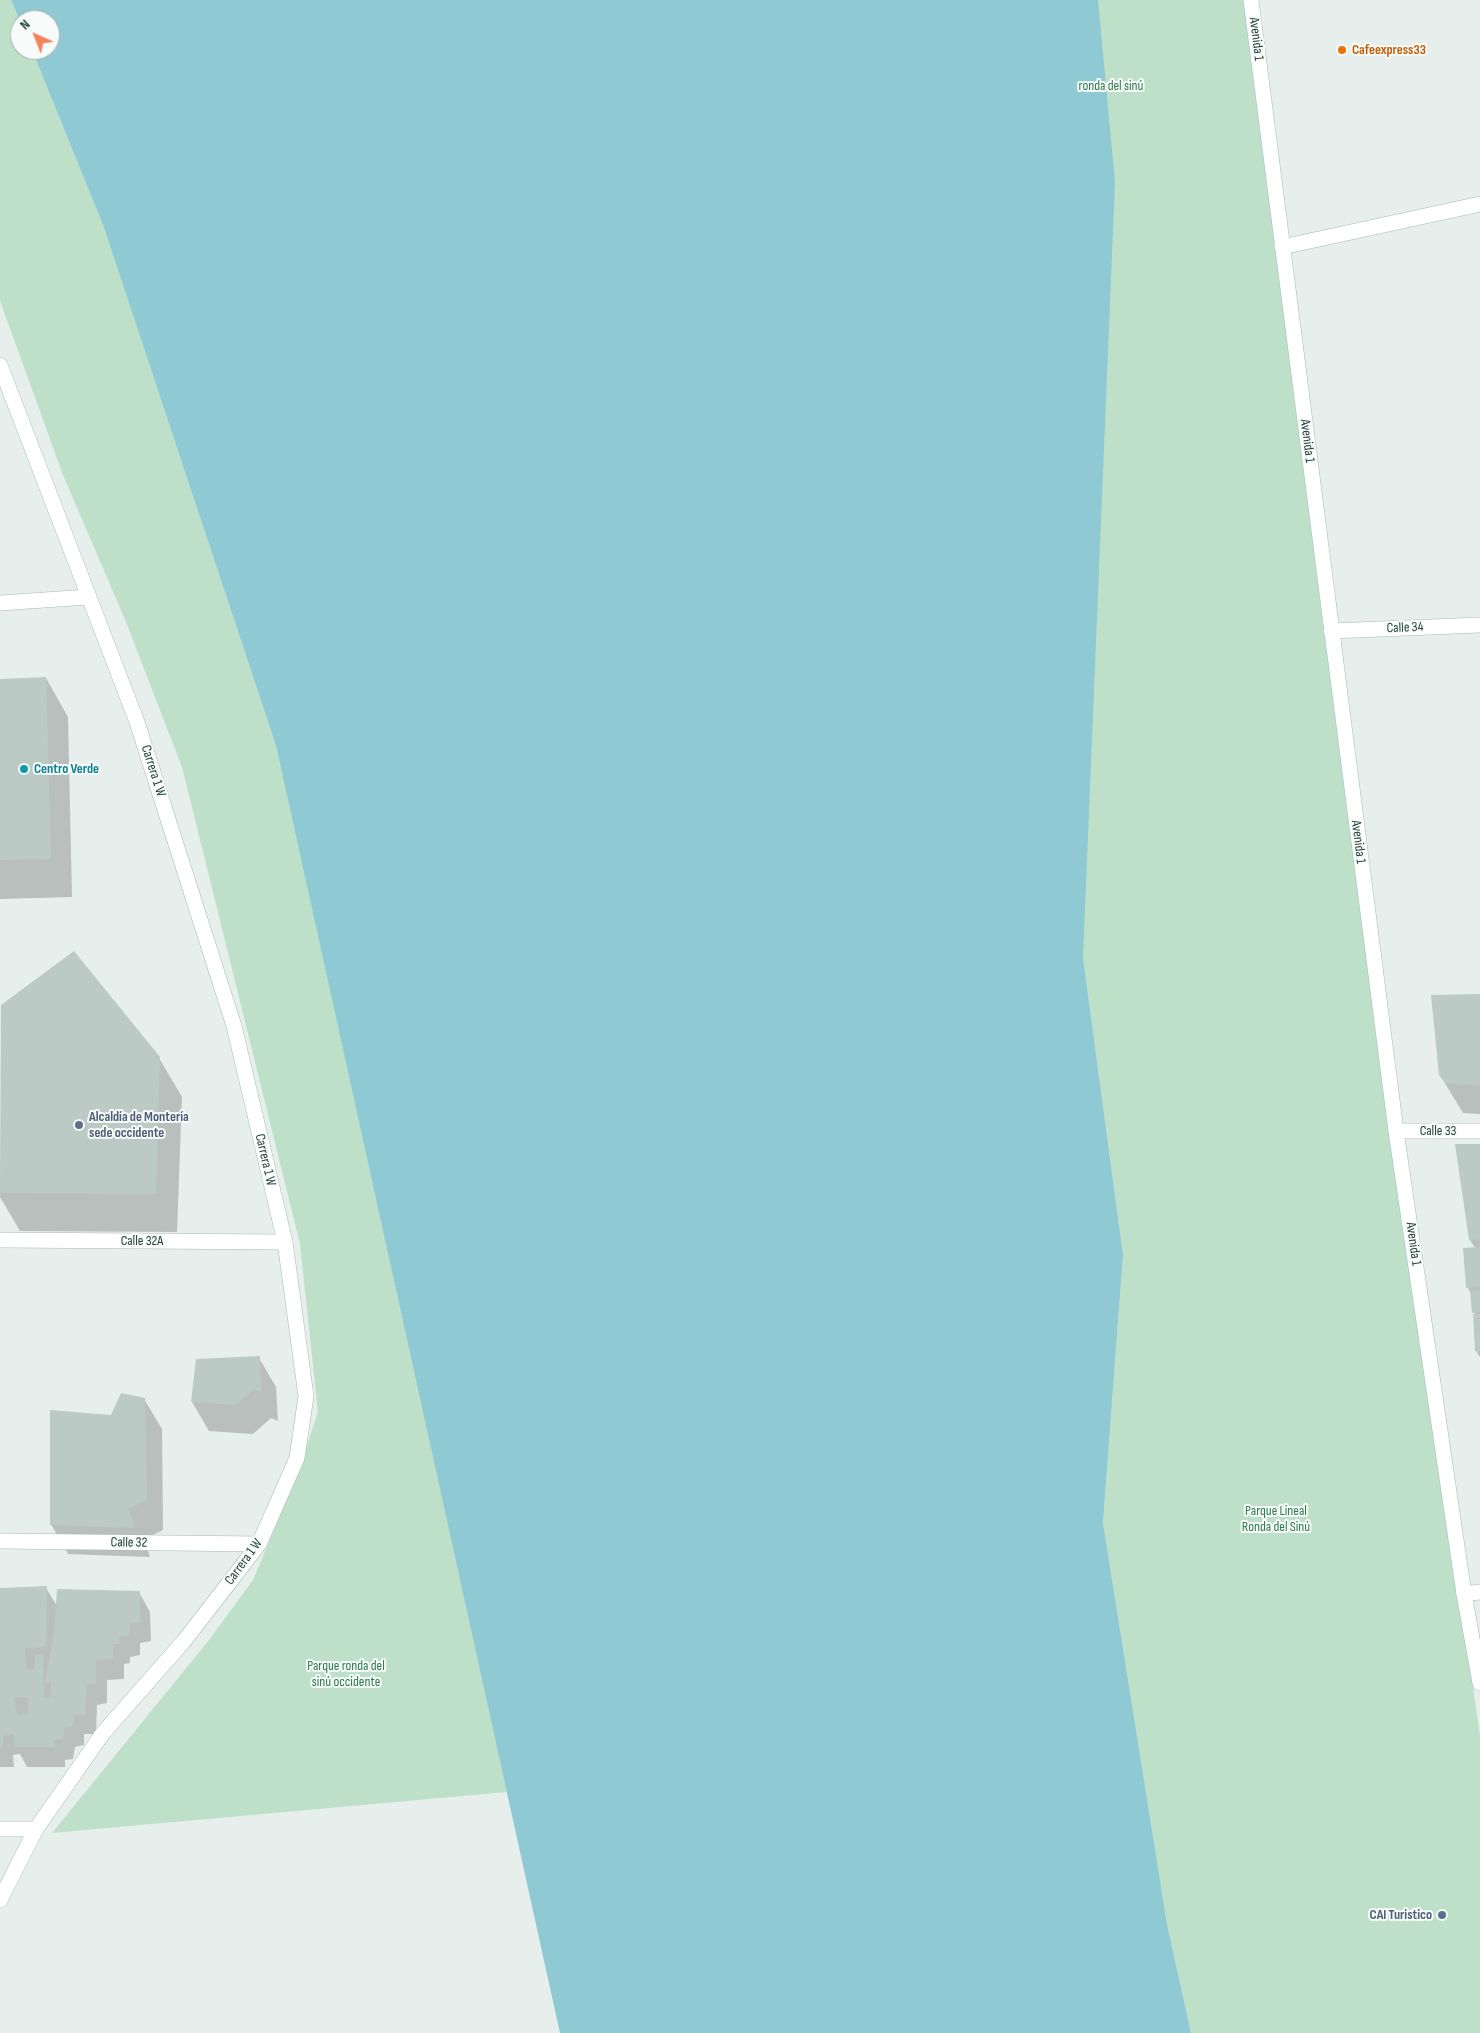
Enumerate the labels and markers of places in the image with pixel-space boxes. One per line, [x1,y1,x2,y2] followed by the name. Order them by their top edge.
[1352,42,1426,58] place label: Cafeexpress33
[1336,44,1348,56] marker: Cafeexpress33
[34,761,99,777] place label: Centro Verde
[18,763,30,775] marker: Centro Verde
[89,1109,189,1142] place label: Alcaldía de Montería sede occidente
[73,1119,85,1131] marker: Alcaldía de Montería sede occidente
[1370,1907,1432,1923] place label: CAI Turistico
[1436,1909,1448,1921] marker: CAI Turistico

